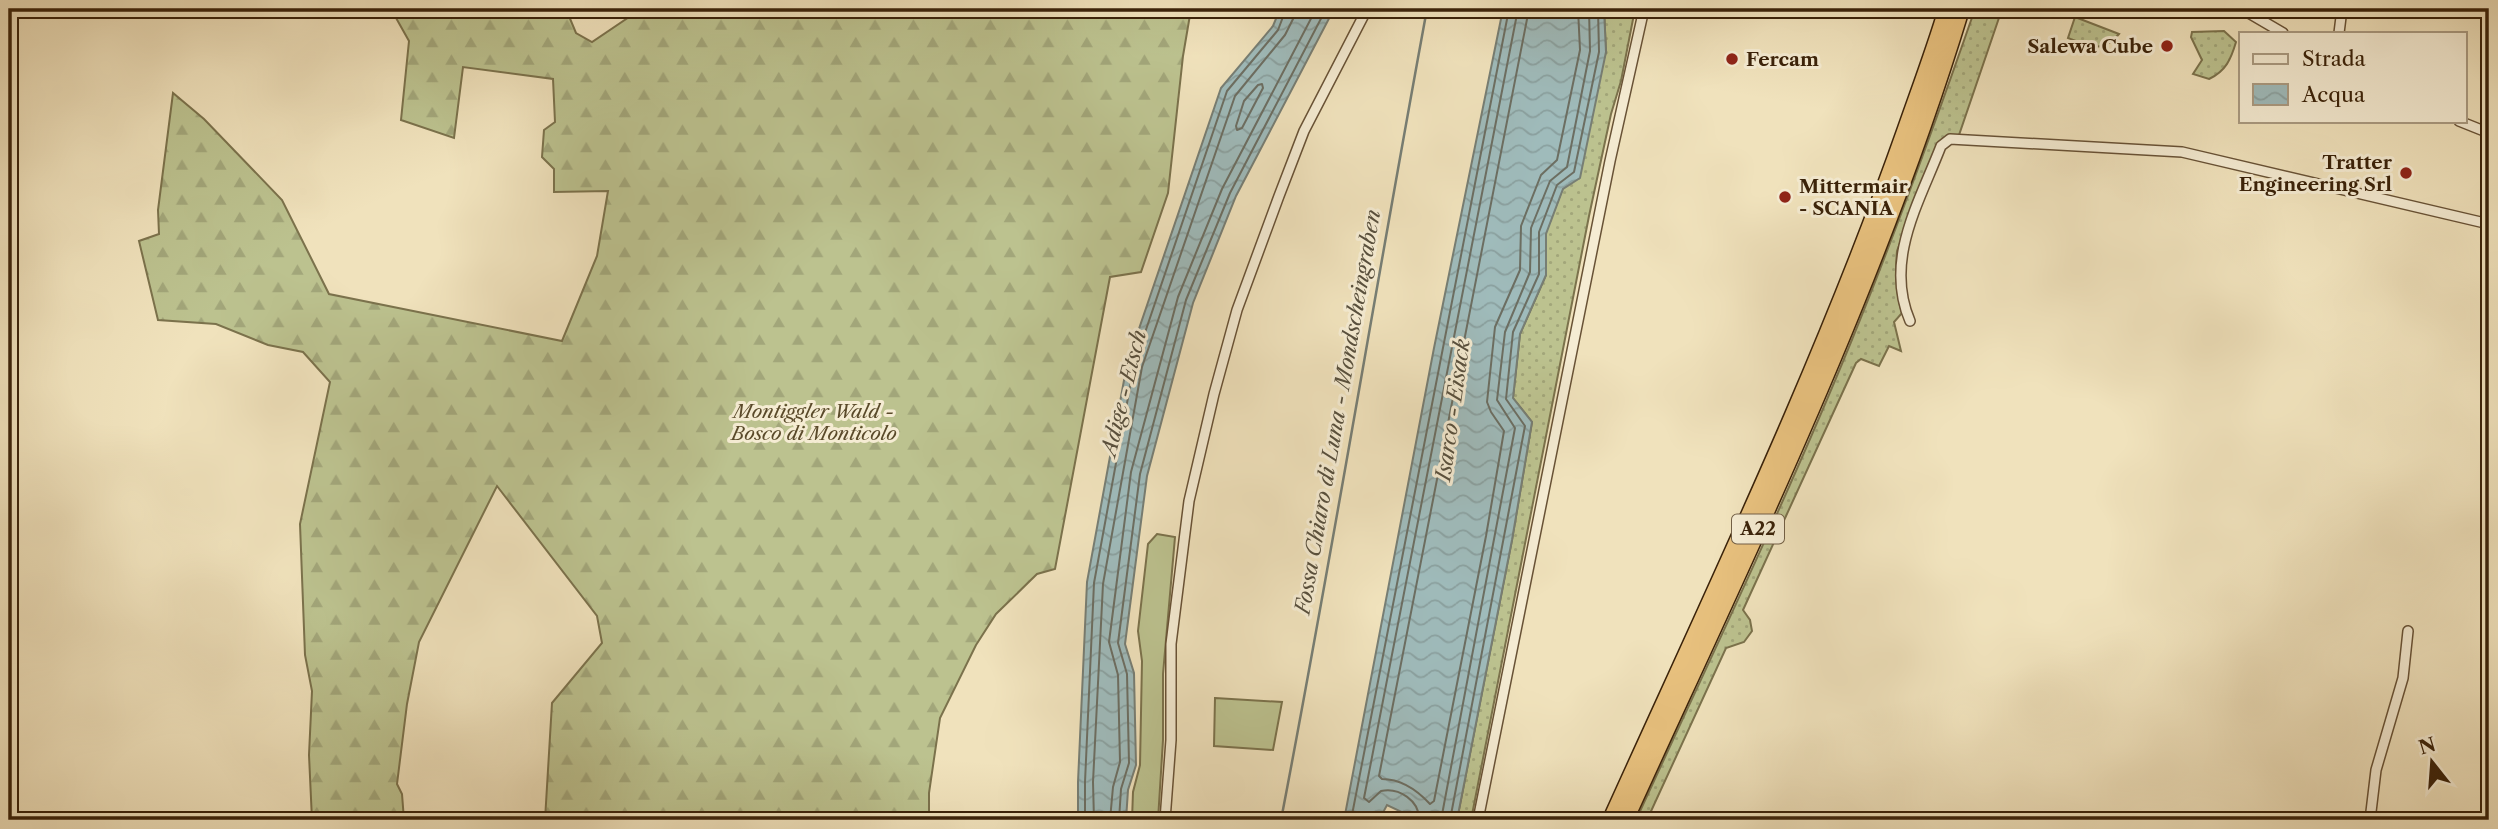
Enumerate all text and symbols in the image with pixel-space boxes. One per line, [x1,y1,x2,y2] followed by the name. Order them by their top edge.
[2239,32,2466,122] legend
[2027,35,2153,58] place label: Salewa Cube
[2159,38,2175,54] marker: Salewa Cube
[2302,46,2367,71] text: Strada
[1746,48,1819,71] place label: Fercam
[1724,51,1740,67] marker: Fercam
[2301,82,2366,107] text: Acqua
[2239,151,2393,196] place label: Tratter Engineering Srl
[2398,165,2414,181] marker: Tratter Engineering Srl
[1799,175,1909,220] place label: Mittermair - SCANIA
[1777,189,1793,205] marker: Mittermair - SCANIA
[1289,208,1385,618] water label: Fossa Chiaro di Luna - Mondscheingraben
[1095,327,1151,461] water label: Adige - Etsch
[1430,337,1475,484] water label: Isarco - Eisack
[729,400,897,445] park label: Montiggler Wald - Bosco di Monticolo
[1732,514,1784,544] road number: A22
[2396,728,2466,798] north arrow
[2416,733,2438,760] text: N

